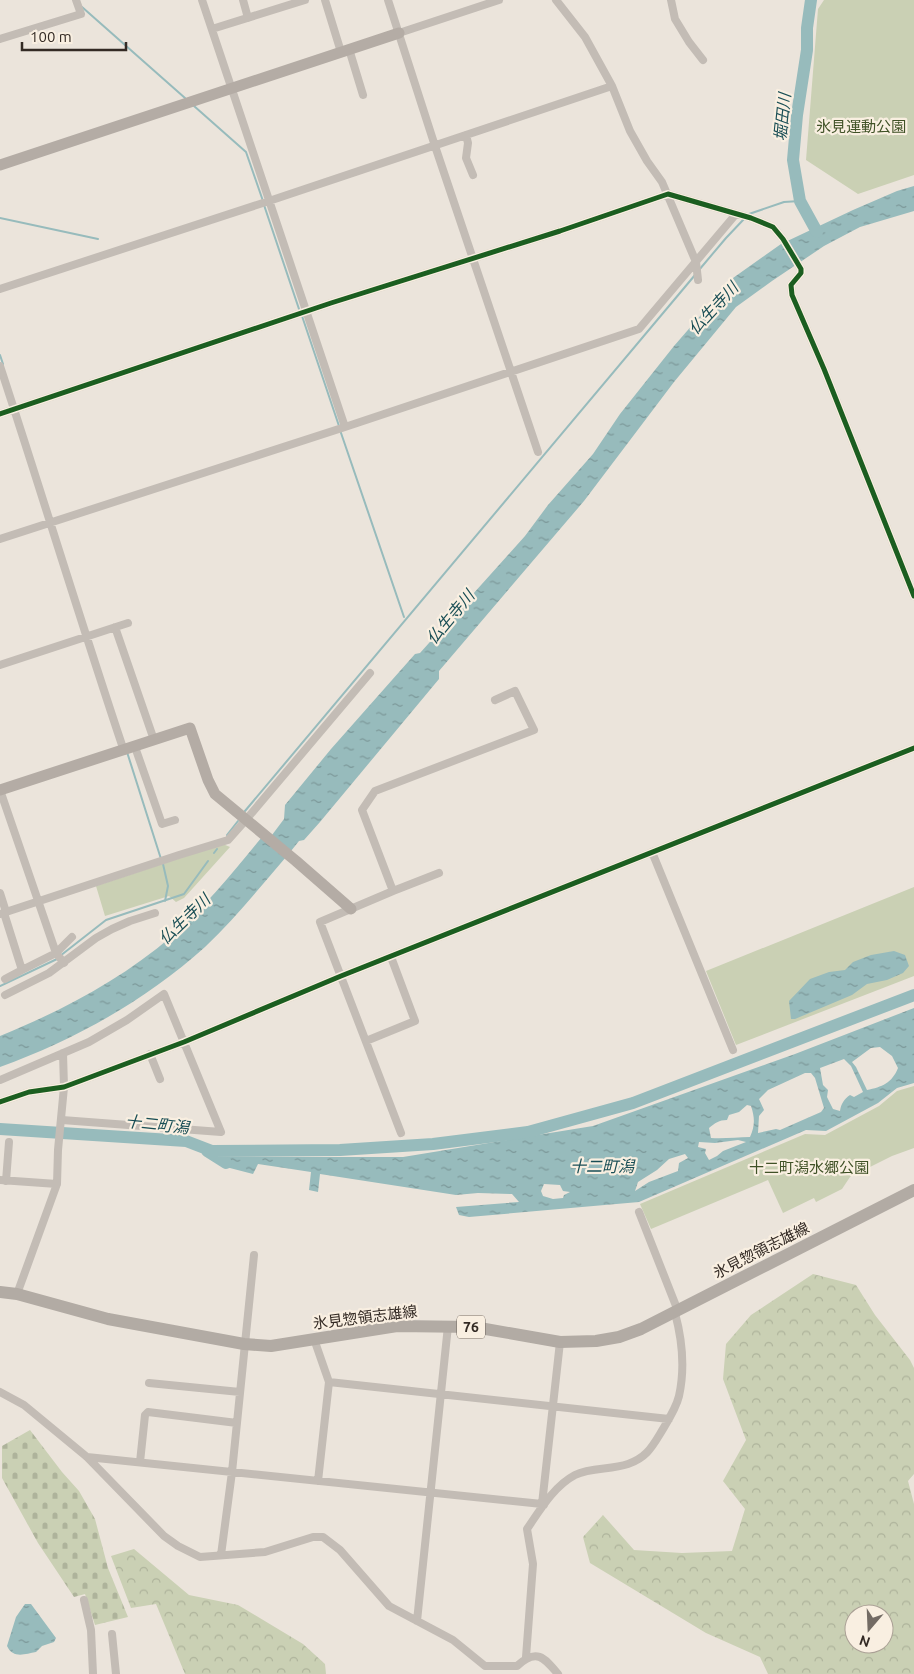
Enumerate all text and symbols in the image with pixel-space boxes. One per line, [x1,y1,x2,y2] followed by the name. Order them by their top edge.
[22,20,126,52] scale bar
[30,28,72,45] text: 100 m
[771,90,794,142] water label: 堀田川
[816,118,906,135] park label: 氷見運動公園
[685,277,743,338] water label: 仏生寺川
[423,585,479,647] water label: 仏生寺川
[155,889,215,948] water label: 仏生寺川
[124,1112,192,1137] water label: 十二町潟
[570,1157,636,1175] water label: 十二町潟
[749,1159,869,1176] park label: 十二町潟水郷公園
[710,1219,812,1281] street label: 氷見惣領志雄線
[312,1302,418,1332] street label: 氷見惣領志雄線
[457,1315,485,1338] road number: 76
[844,1604,894,1654] north arrow
[857,1632,872,1651] text: N

